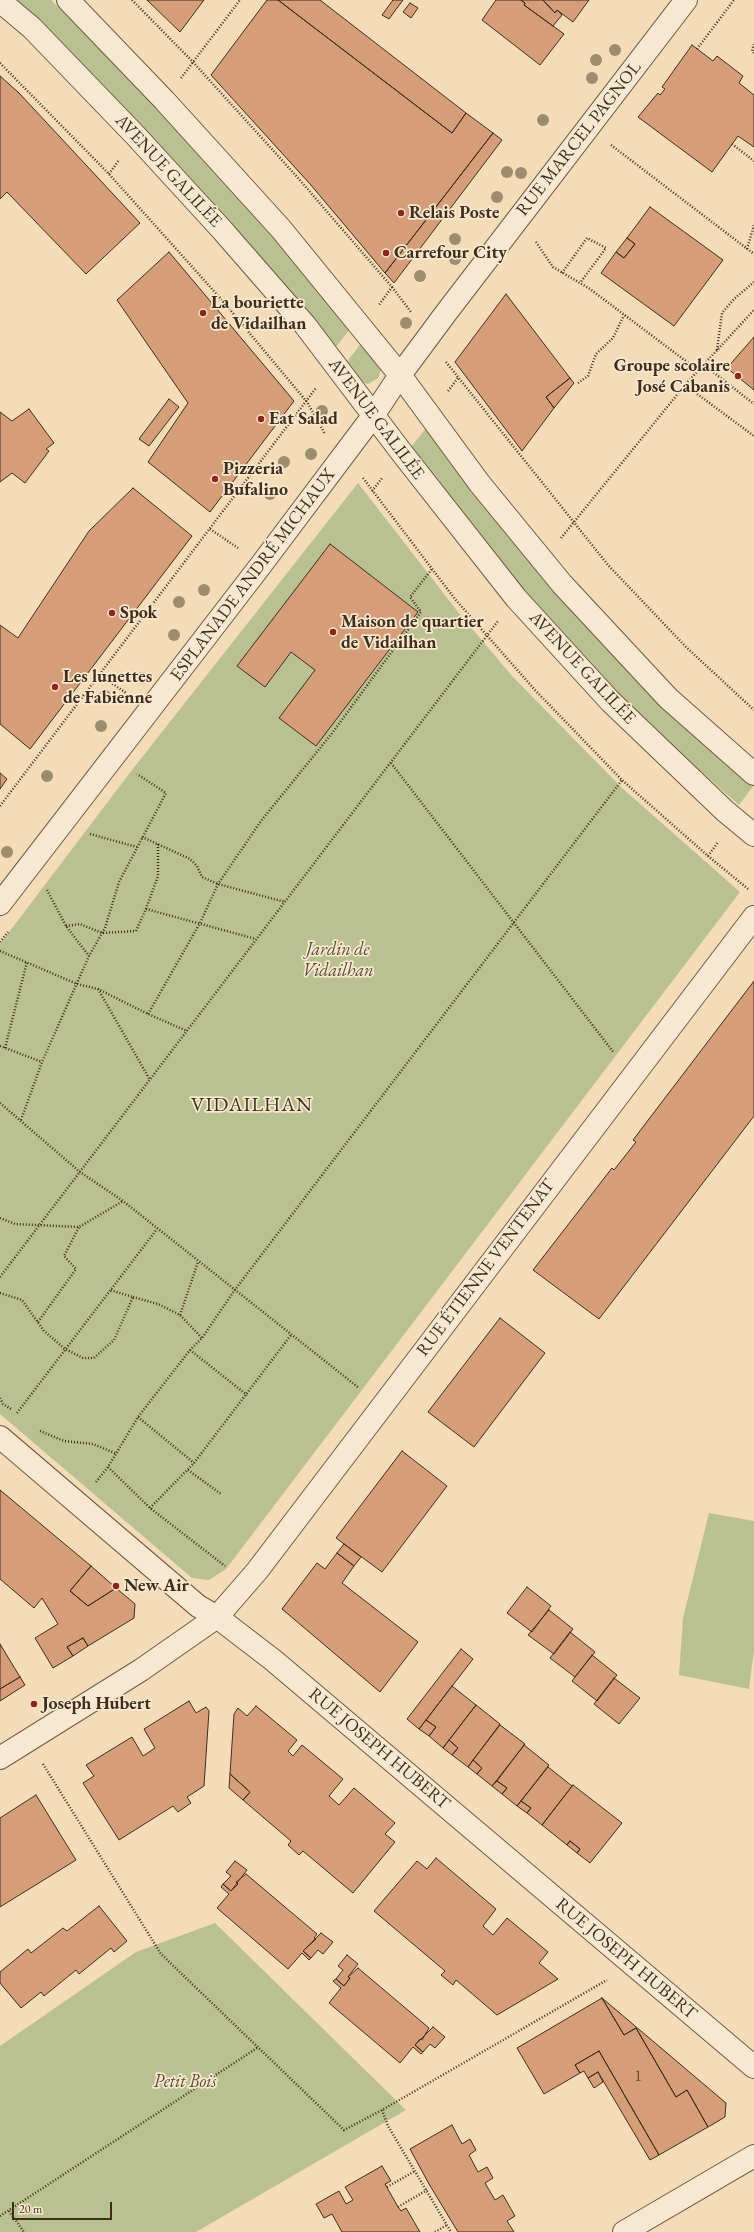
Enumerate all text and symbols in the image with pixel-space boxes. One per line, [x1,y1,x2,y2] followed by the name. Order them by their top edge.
[512,57,646,221] street label: RUE MARCEL PAGNOL
[110,110,226,232] street label: AVENUE GALILÉE
[409,202,499,224] place label: Relais Poste
[396,208,406,218] marker: Relais Poste
[394,242,507,264] place label: Carrefour City
[381,248,391,258] marker: Carrefour City
[211,292,306,334] place label: La bouriette de Vidailhan
[198,308,208,318] marker: La bouriette de Vidailhan
[323,354,429,484] street label: AVENUE GALILÉE
[614,355,730,398] place label: Groupe scolaire José Cabanis
[733,371,743,381] marker: Groupe scolaire José Cabanis
[269,408,338,430] place label: Eat Salad
[256,414,266,424] marker: Eat Salad
[223,458,288,500] place label: Pizzeria Bufalino
[166,464,340,686] street label: ESPLANADE ANDRÉ MICHAUX
[210,474,220,484] marker: Pizzeria Bufalino
[120,602,157,624] place label: Spok
[524,607,640,729] street label: AVENUE GALILÉE
[107,608,117,618] marker: Spok
[341,611,484,654] place label: Maison de quartier de Vidailhan
[328,627,338,637] marker: Maison de quartier de Vidailhan
[63,666,152,708] place label: Les lunettes de Fabienne
[50,682,60,692] marker: Les lunettes de Fabienne
[302,939,374,982] park label: Jardin de Vidailhan
[191,1094,313,1118] district label: VIDAILHAN
[412,1175,560,1361] street label: RUE ÉTIENNE VENTENAT
[124,1575,189,1597] place label: New Air
[111,1581,121,1591] marker: New Air
[304,1684,454,1814] street label: RUE JOSEPH HUBERT
[42,1693,151,1715] place label: Joseph Hubert
[29,1699,39,1709] marker: Joseph Hubert
[551,1894,701,2024] street label: RUE JOSEPH HUBERT
[634,2067,642,2087] house number: 1
[153,2071,217,2093] park label: Petit Bois
[14,2194,114,2220] scale bar
[19,2201,42,2217] text: 20 m

